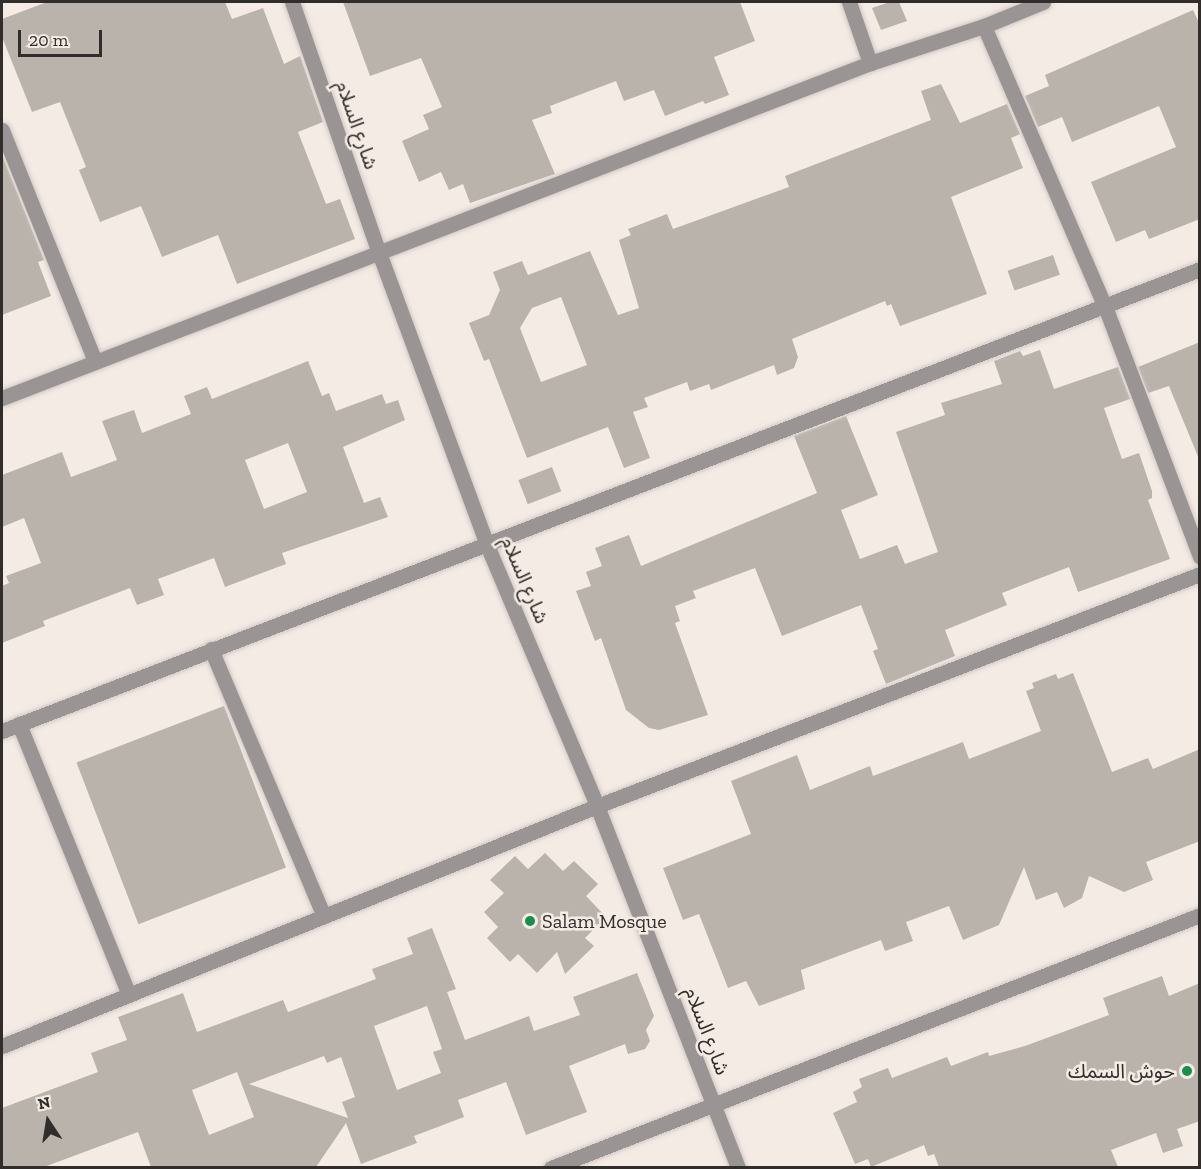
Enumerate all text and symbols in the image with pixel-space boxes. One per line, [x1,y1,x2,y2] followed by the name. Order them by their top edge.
[21,18,105,56] scale bar
[29,29,68,51] text: 20 m
[331,78,383,172] street label: شارع السلام
[496,533,554,627] street label: شارع السلام
[542,909,667,933] place label: Salam Mosque
[523,914,537,928] marker: Salam Mosque
[679,984,735,1078] street label: شارع السلام
[1068,1059,1175,1083] place label: حوش السمك
[1180,1064,1194,1078] marker: حوش السمك
[18,1091,78,1151] north arrow
[36,1092,52,1113] text: N

